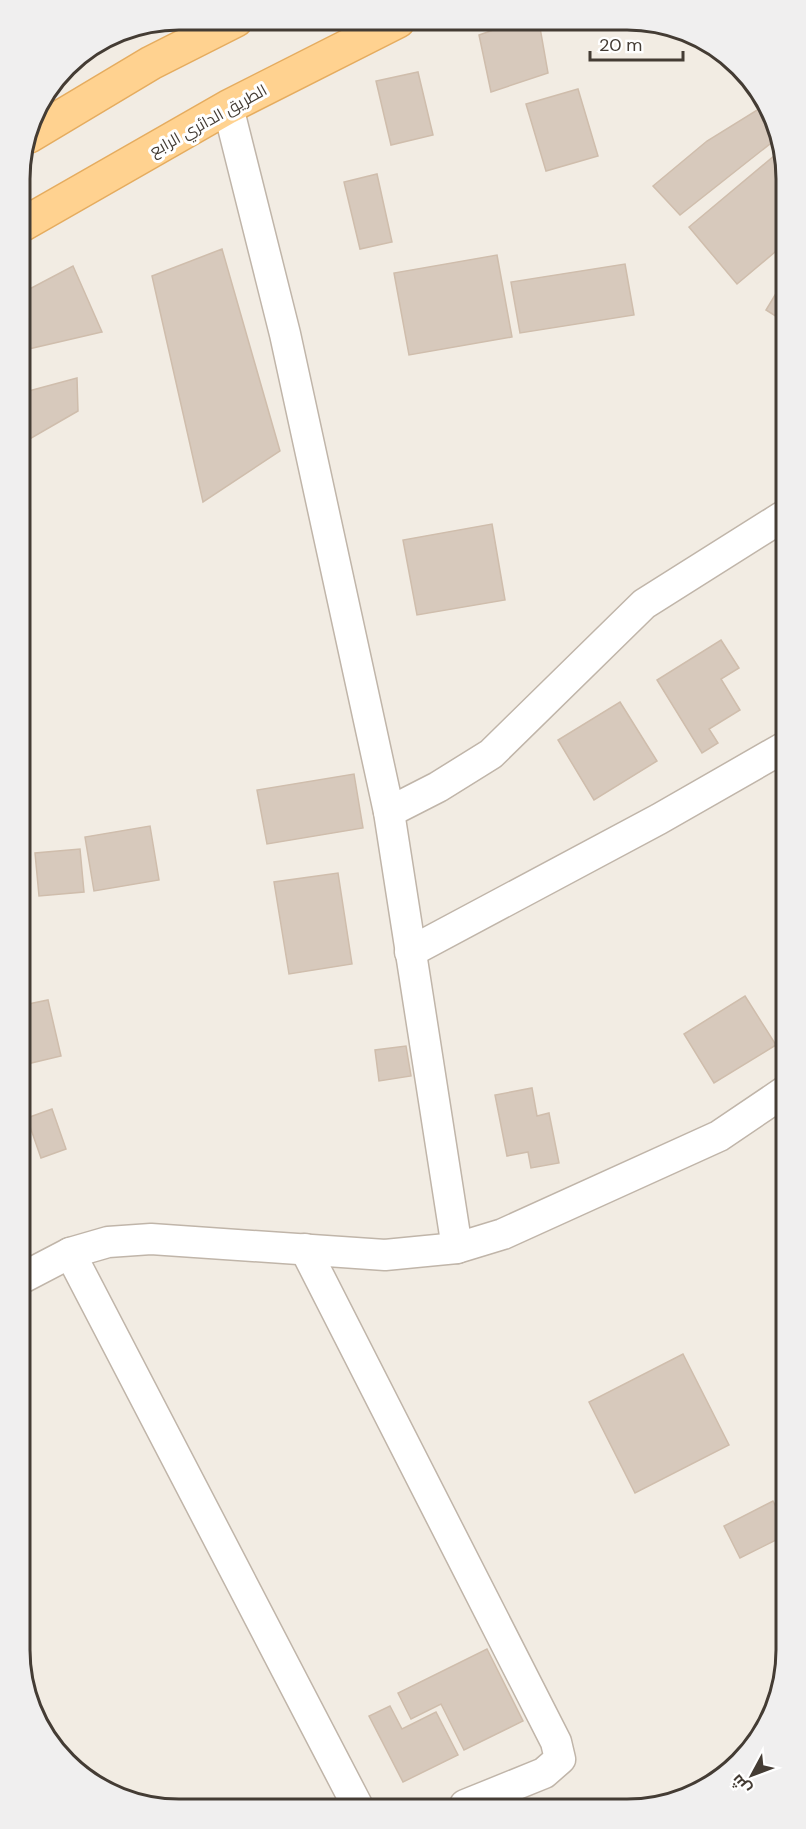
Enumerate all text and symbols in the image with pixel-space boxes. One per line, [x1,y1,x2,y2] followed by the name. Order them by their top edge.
[590,24,683,62] scale bar
[599,33,642,57] text: 20 m
[146,79,272,164] street label: الطريق الدائري الرابع
[722,1745,782,1805] north arrow
[726,1770,756,1799] text: ش

